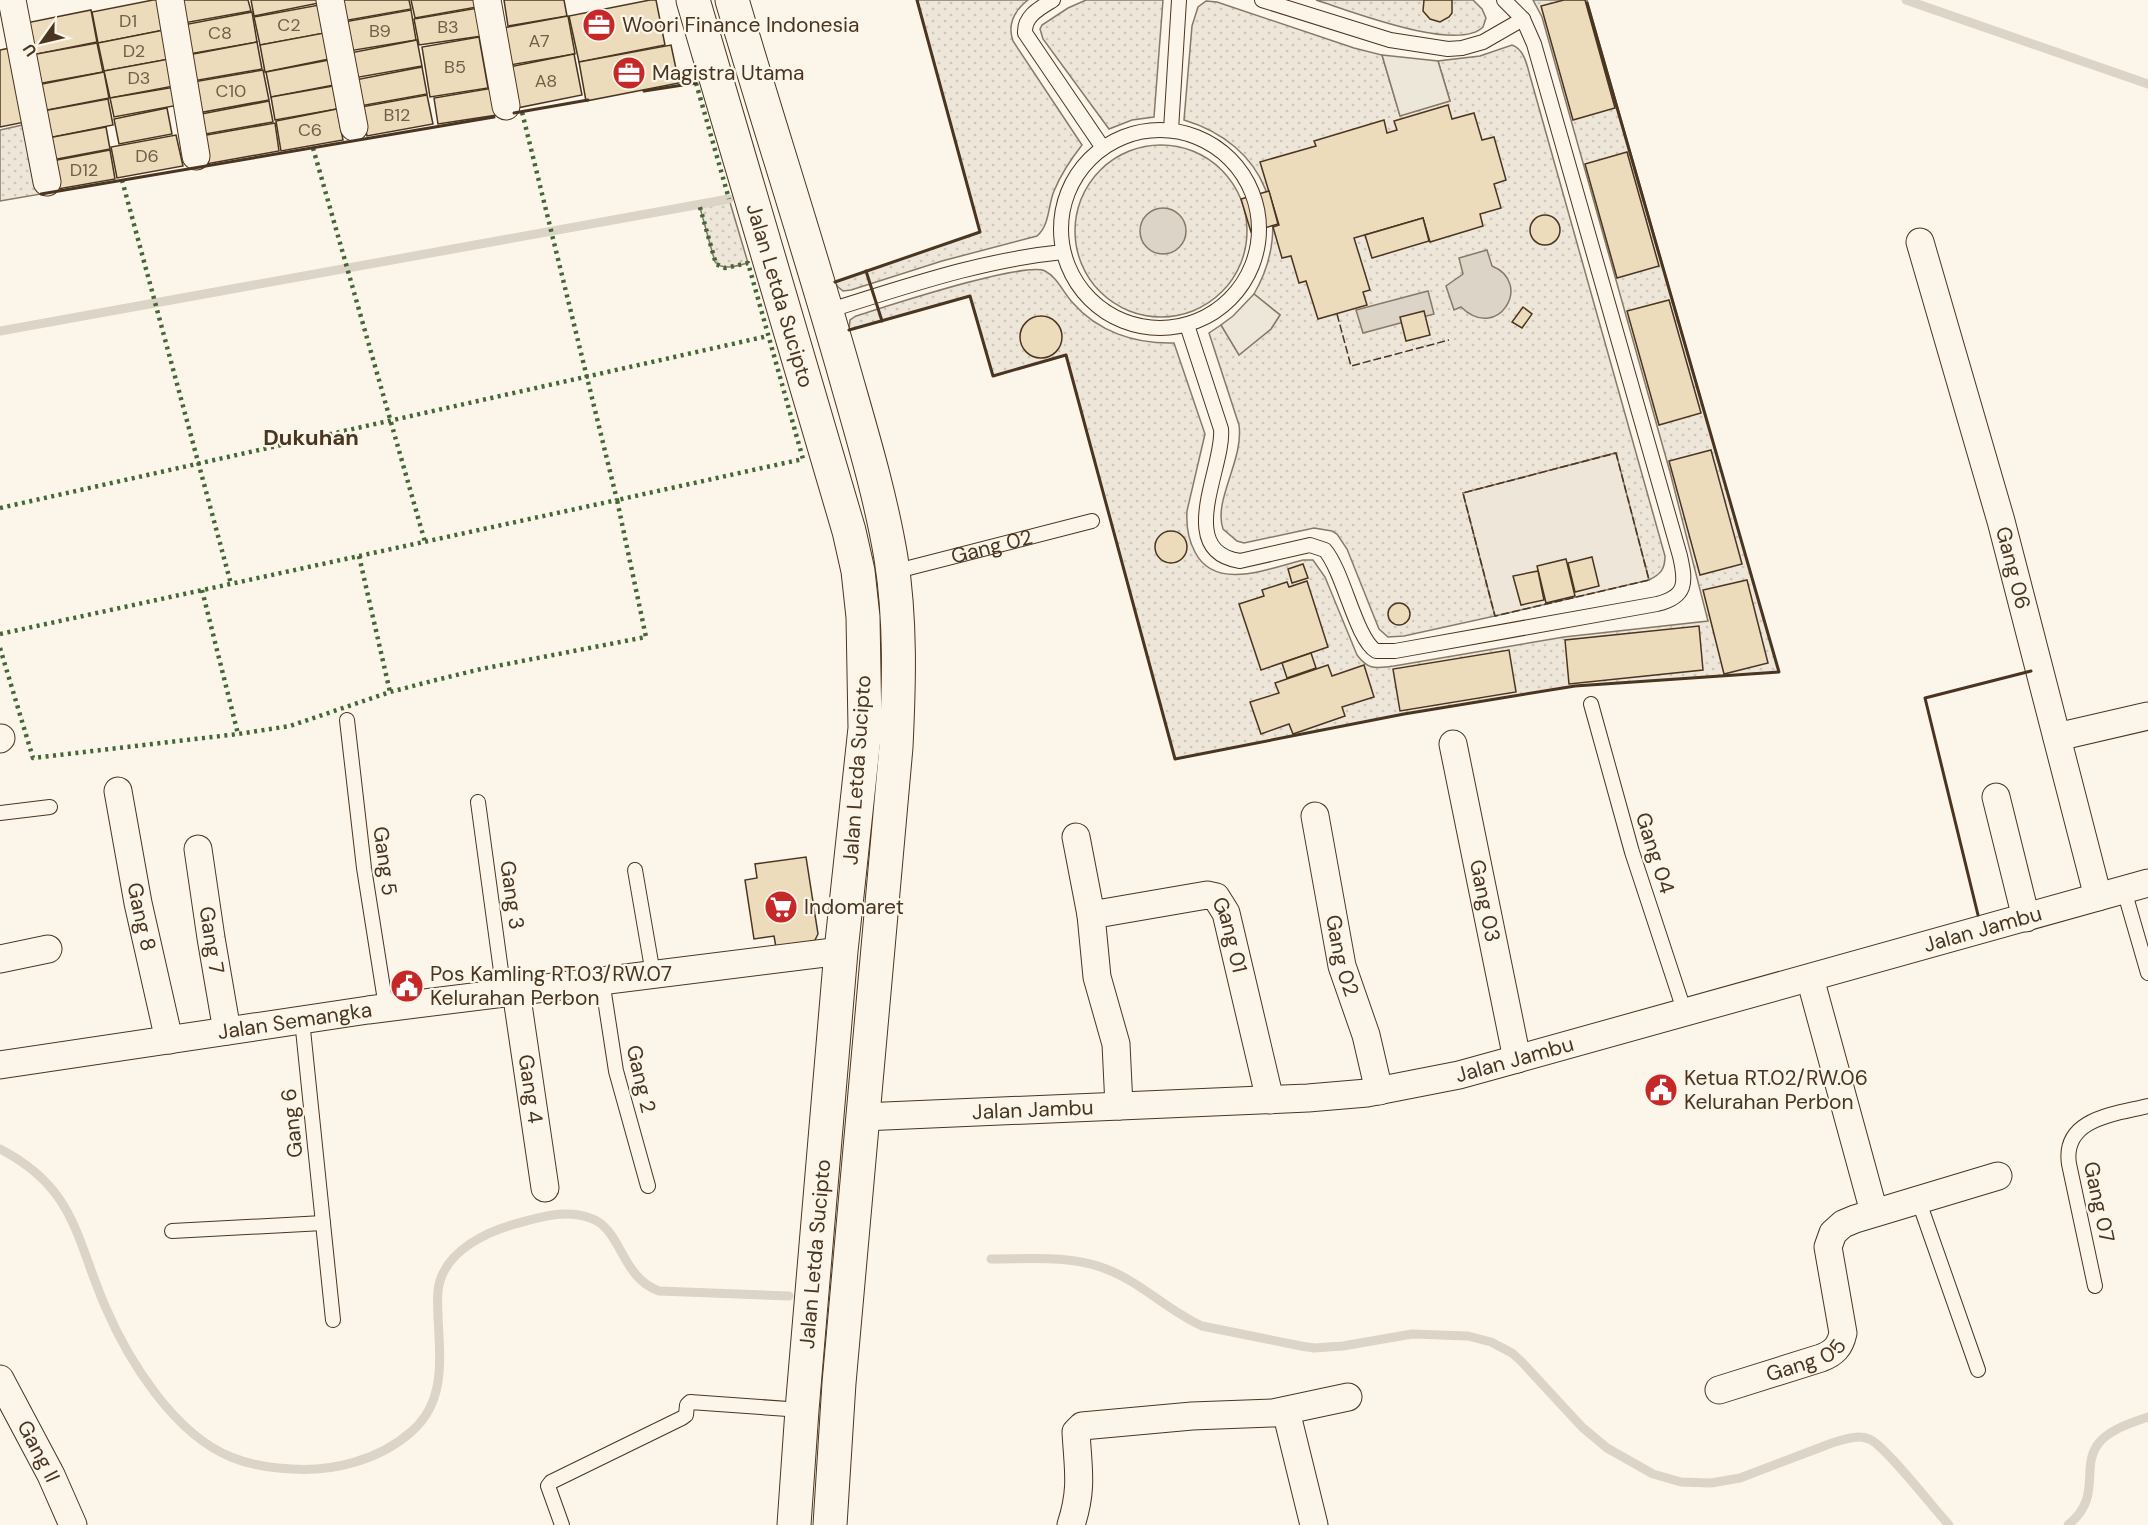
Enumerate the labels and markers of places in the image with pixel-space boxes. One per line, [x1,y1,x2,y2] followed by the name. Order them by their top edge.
[581,7,617,43] office icon: Woori Finance Indonesia
[622,11,859,39] place label: Woori Finance Indonesia
[611,55,647,91] office icon: Magistra Utama
[652,59,804,87] place label: Magistra Utama
[763,889,799,925] supermarket icon: Indomaret
[804,893,904,921] place label: Indomaret
[430,960,672,1012] place label: Pos Kamling RT.03/RW.07 Kelurahan Perbon
[389,968,425,1004] public building icon: Pos Kamling RT.03/RW.07 Kelurahan Perbon
[1684,1064,1868,1116] place label: Ketua RT.02/RW.06 Kelurahan Perbon
[1643,1072,1679,1108] public building icon: Ketua RT.02/RW.06 Kelurahan Perbon

